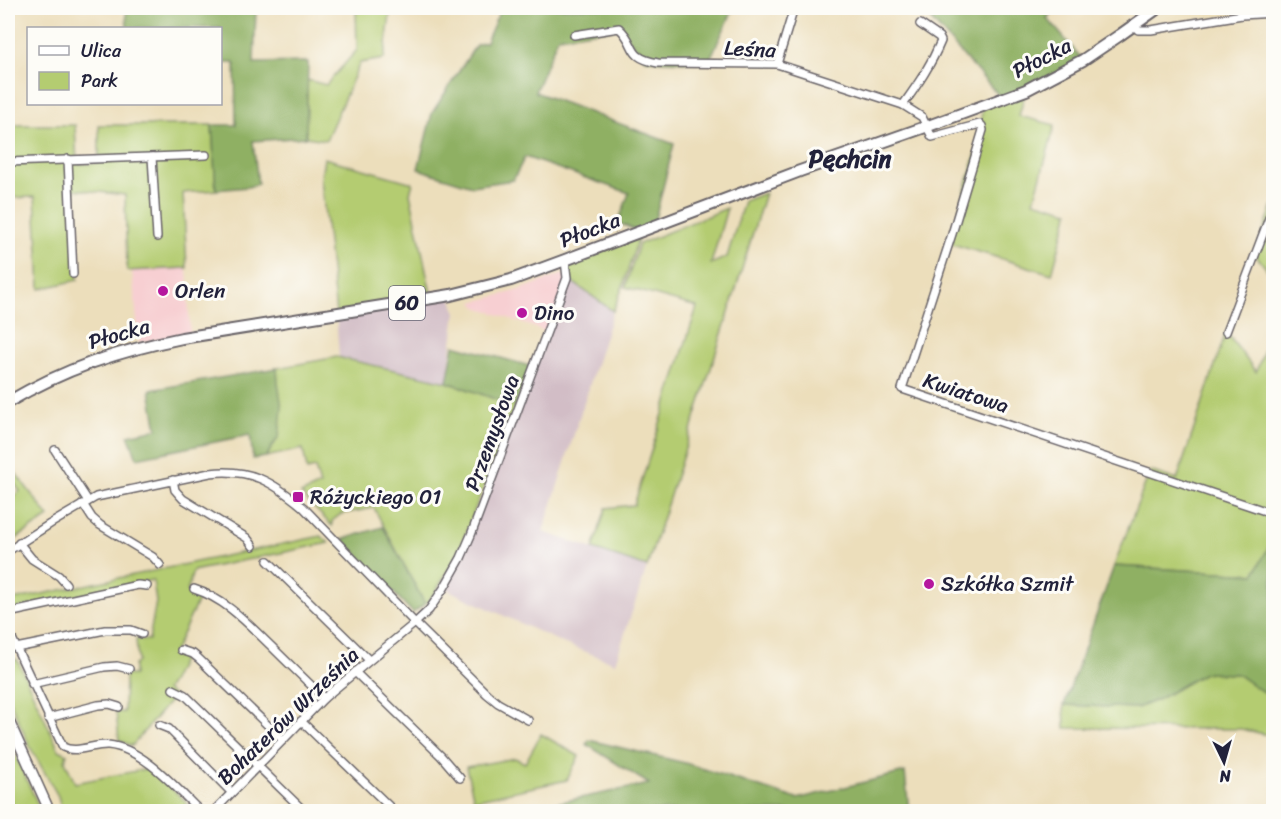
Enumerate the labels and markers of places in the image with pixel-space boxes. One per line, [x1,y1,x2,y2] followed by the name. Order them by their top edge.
[175,272,225,310] place label: Orlen
[156,284,170,298] marker: Orlen
[534,294,575,332] place label: Dino
[515,306,529,320] marker: Dino
[310,478,441,516] place label: Różyckiego 01
[291,490,305,504] marker: Różyckiego 01
[941,565,1075,603] place label: Szkółka Szmit
[922,577,936,591] marker: Szkółka Szmit

